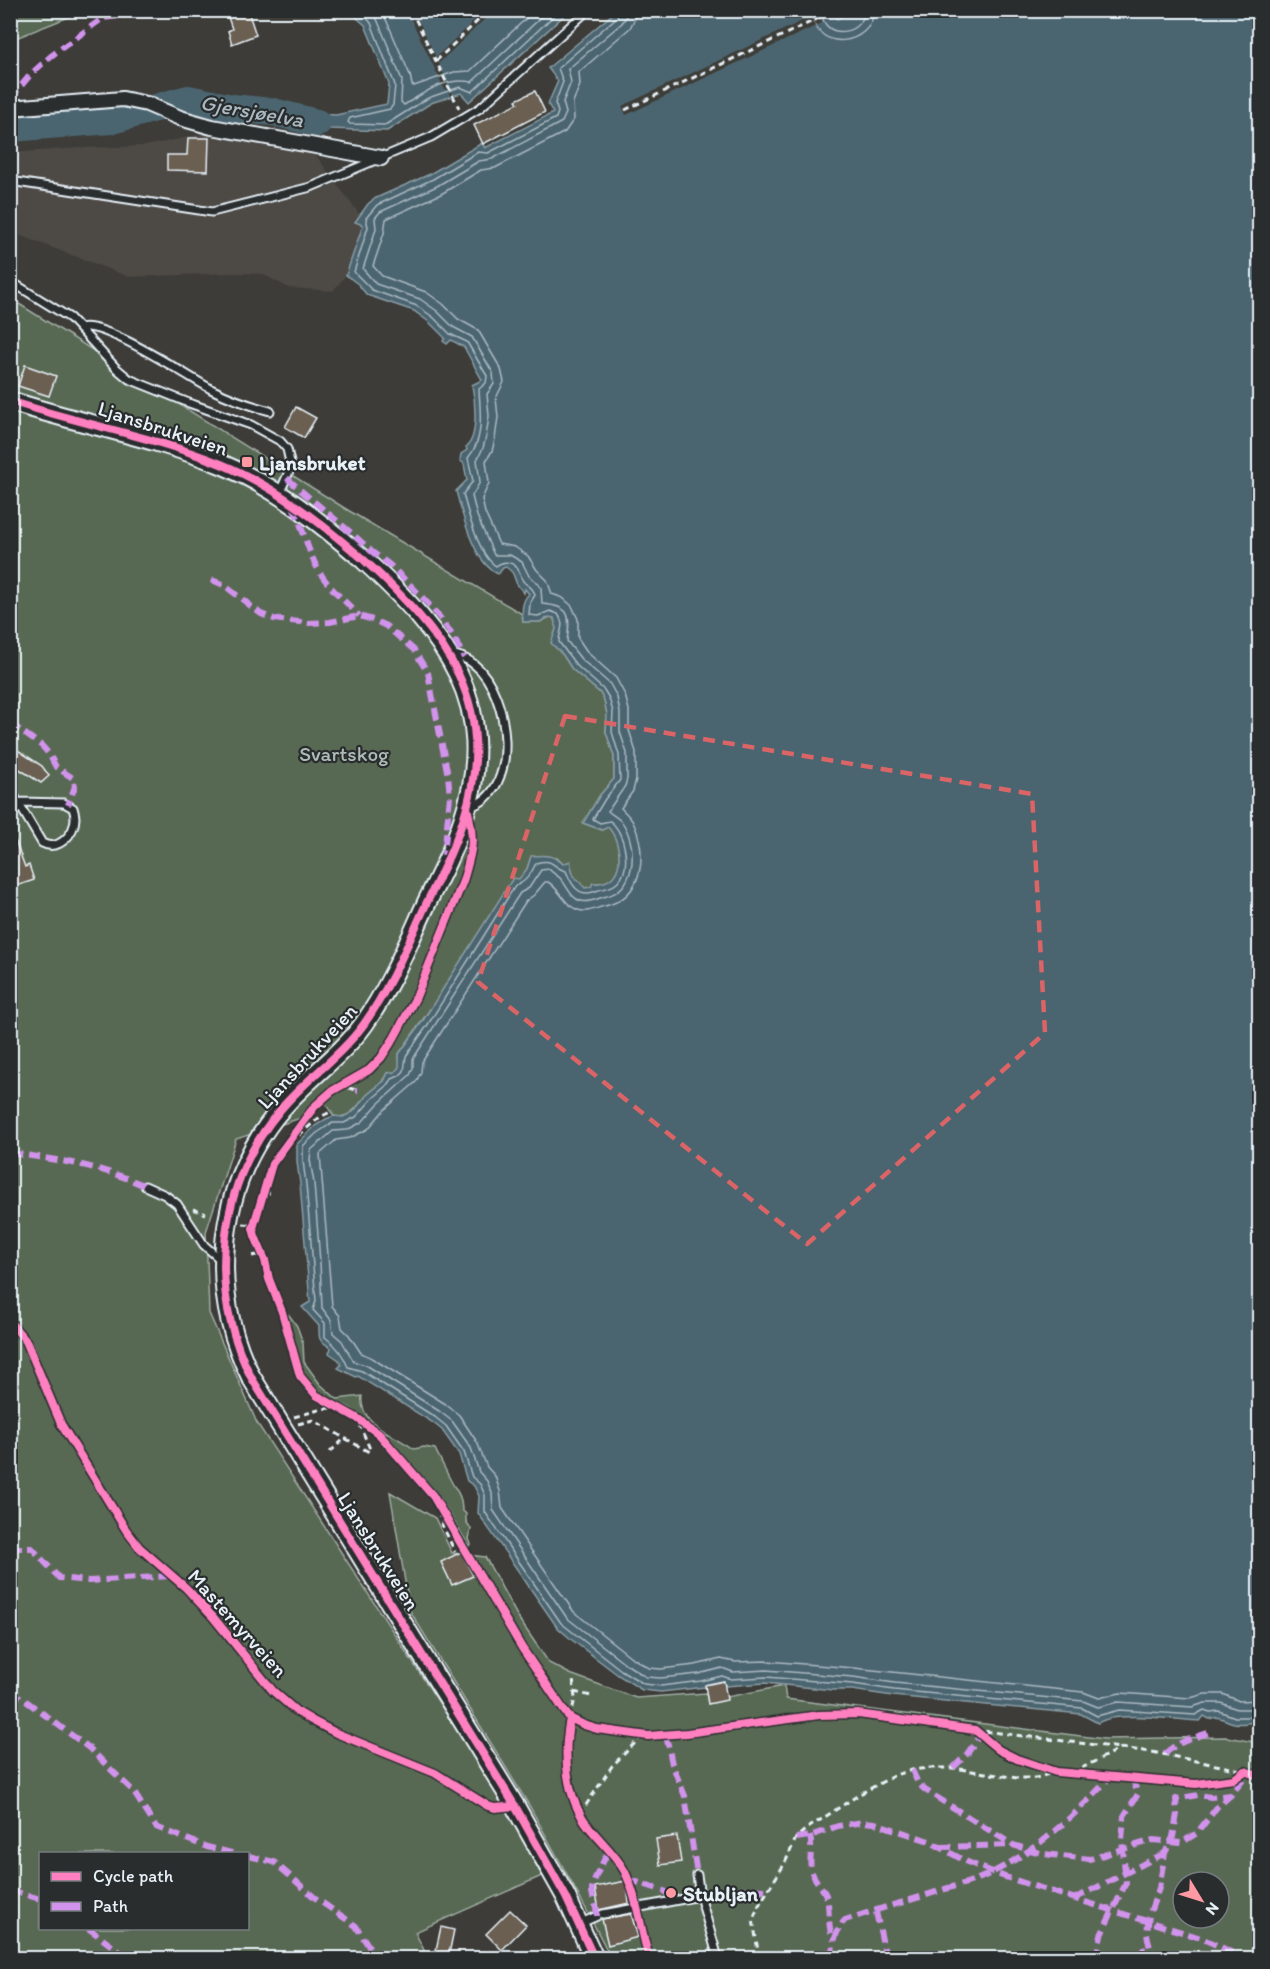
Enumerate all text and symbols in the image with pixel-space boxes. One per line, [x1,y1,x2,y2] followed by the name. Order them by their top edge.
[198,89,306,133] water label: Gjersjøelva
[95,395,231,461] street label: Ljansbrukveien
[259,450,366,476] place label: Ljansbruket
[240,455,254,469] marker: Ljansbruket
[299,741,389,766] park label: Svartskog
[252,998,362,1114] street label: Ljansbrukveien
[333,1487,425,1615] street label: Ljansbrukveien
[183,1564,293,1682] street label: Mastemyrveien
[39,1852,249,1930] legend
[93,1865,174,1887] text: Cycle path
[1171,1870,1231,1930] north arrow
[683,1881,759,1907] place label: Stubljan
[664,1886,678,1900] marker: Stubljan
[93,1895,128,1917] text: Path
[1202,1899,1223,1919] text: N

